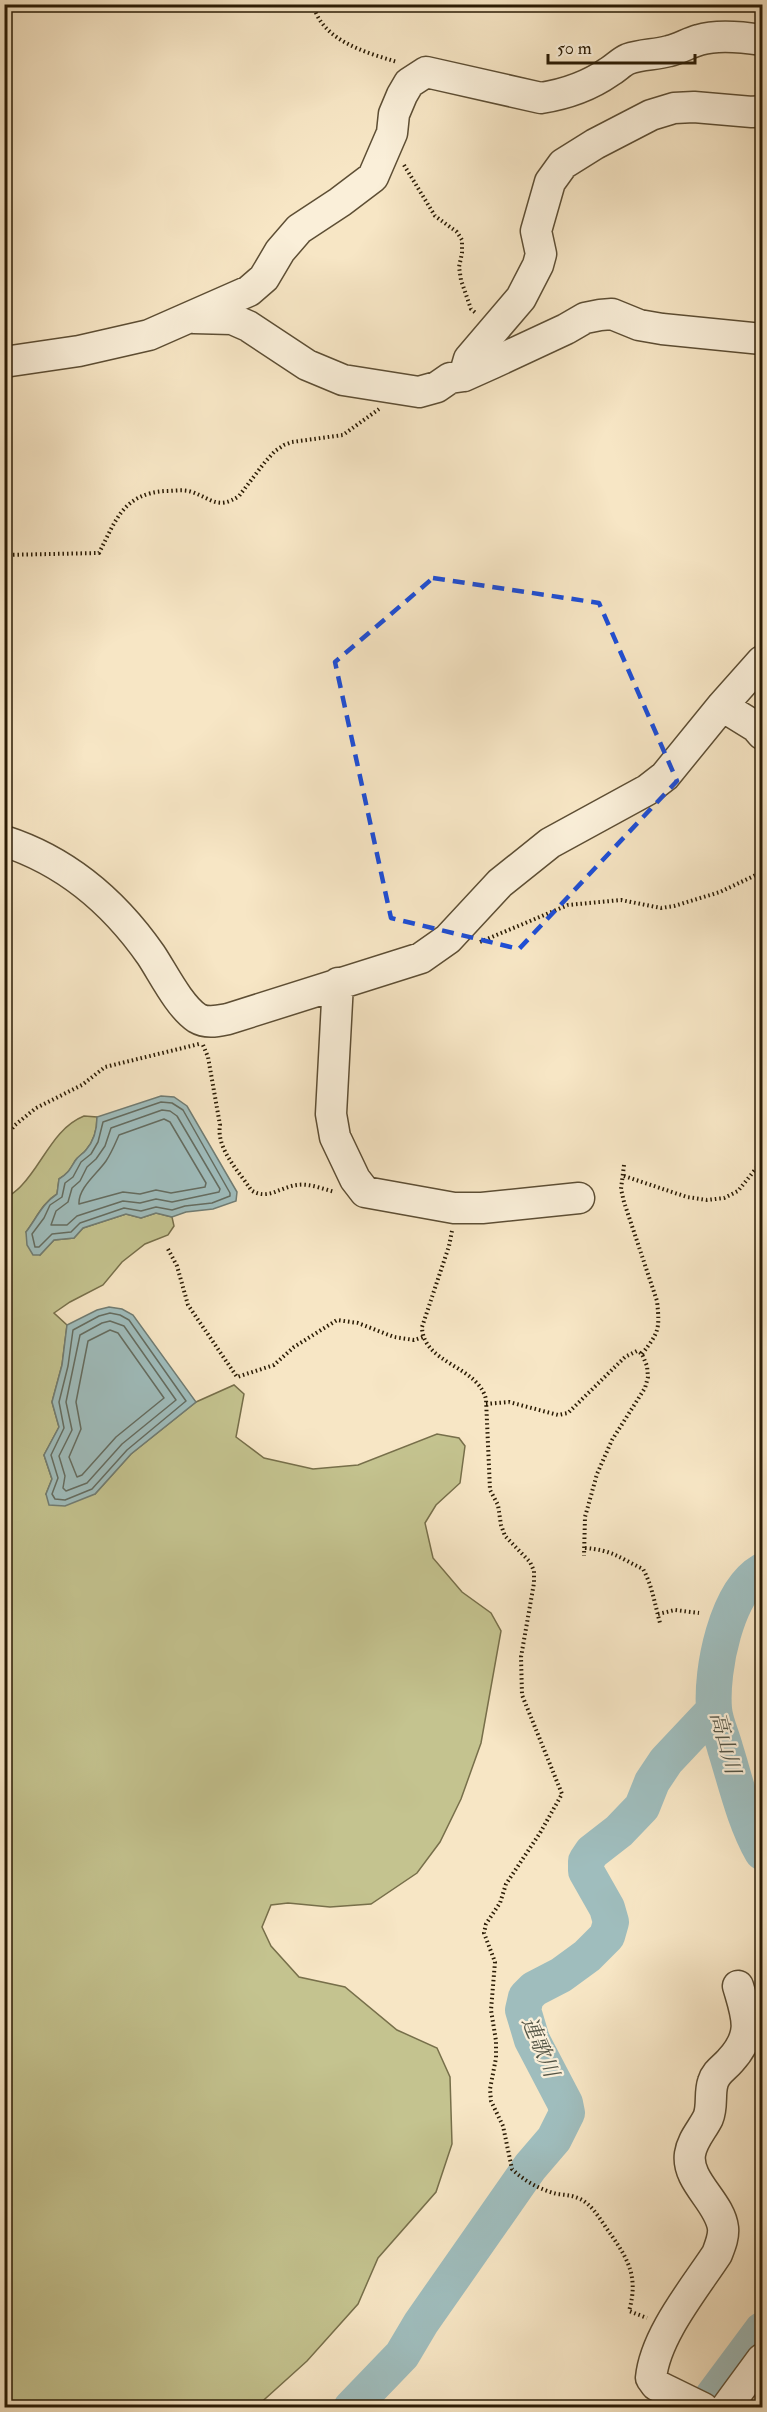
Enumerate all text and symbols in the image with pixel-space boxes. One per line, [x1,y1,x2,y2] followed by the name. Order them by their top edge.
[548,27,695,65] scale bar
[557,37,592,60] text: 50 m
[704,1709,747,1779] water label: 高山川
[515,2013,566,2083] water label: 連歌川

